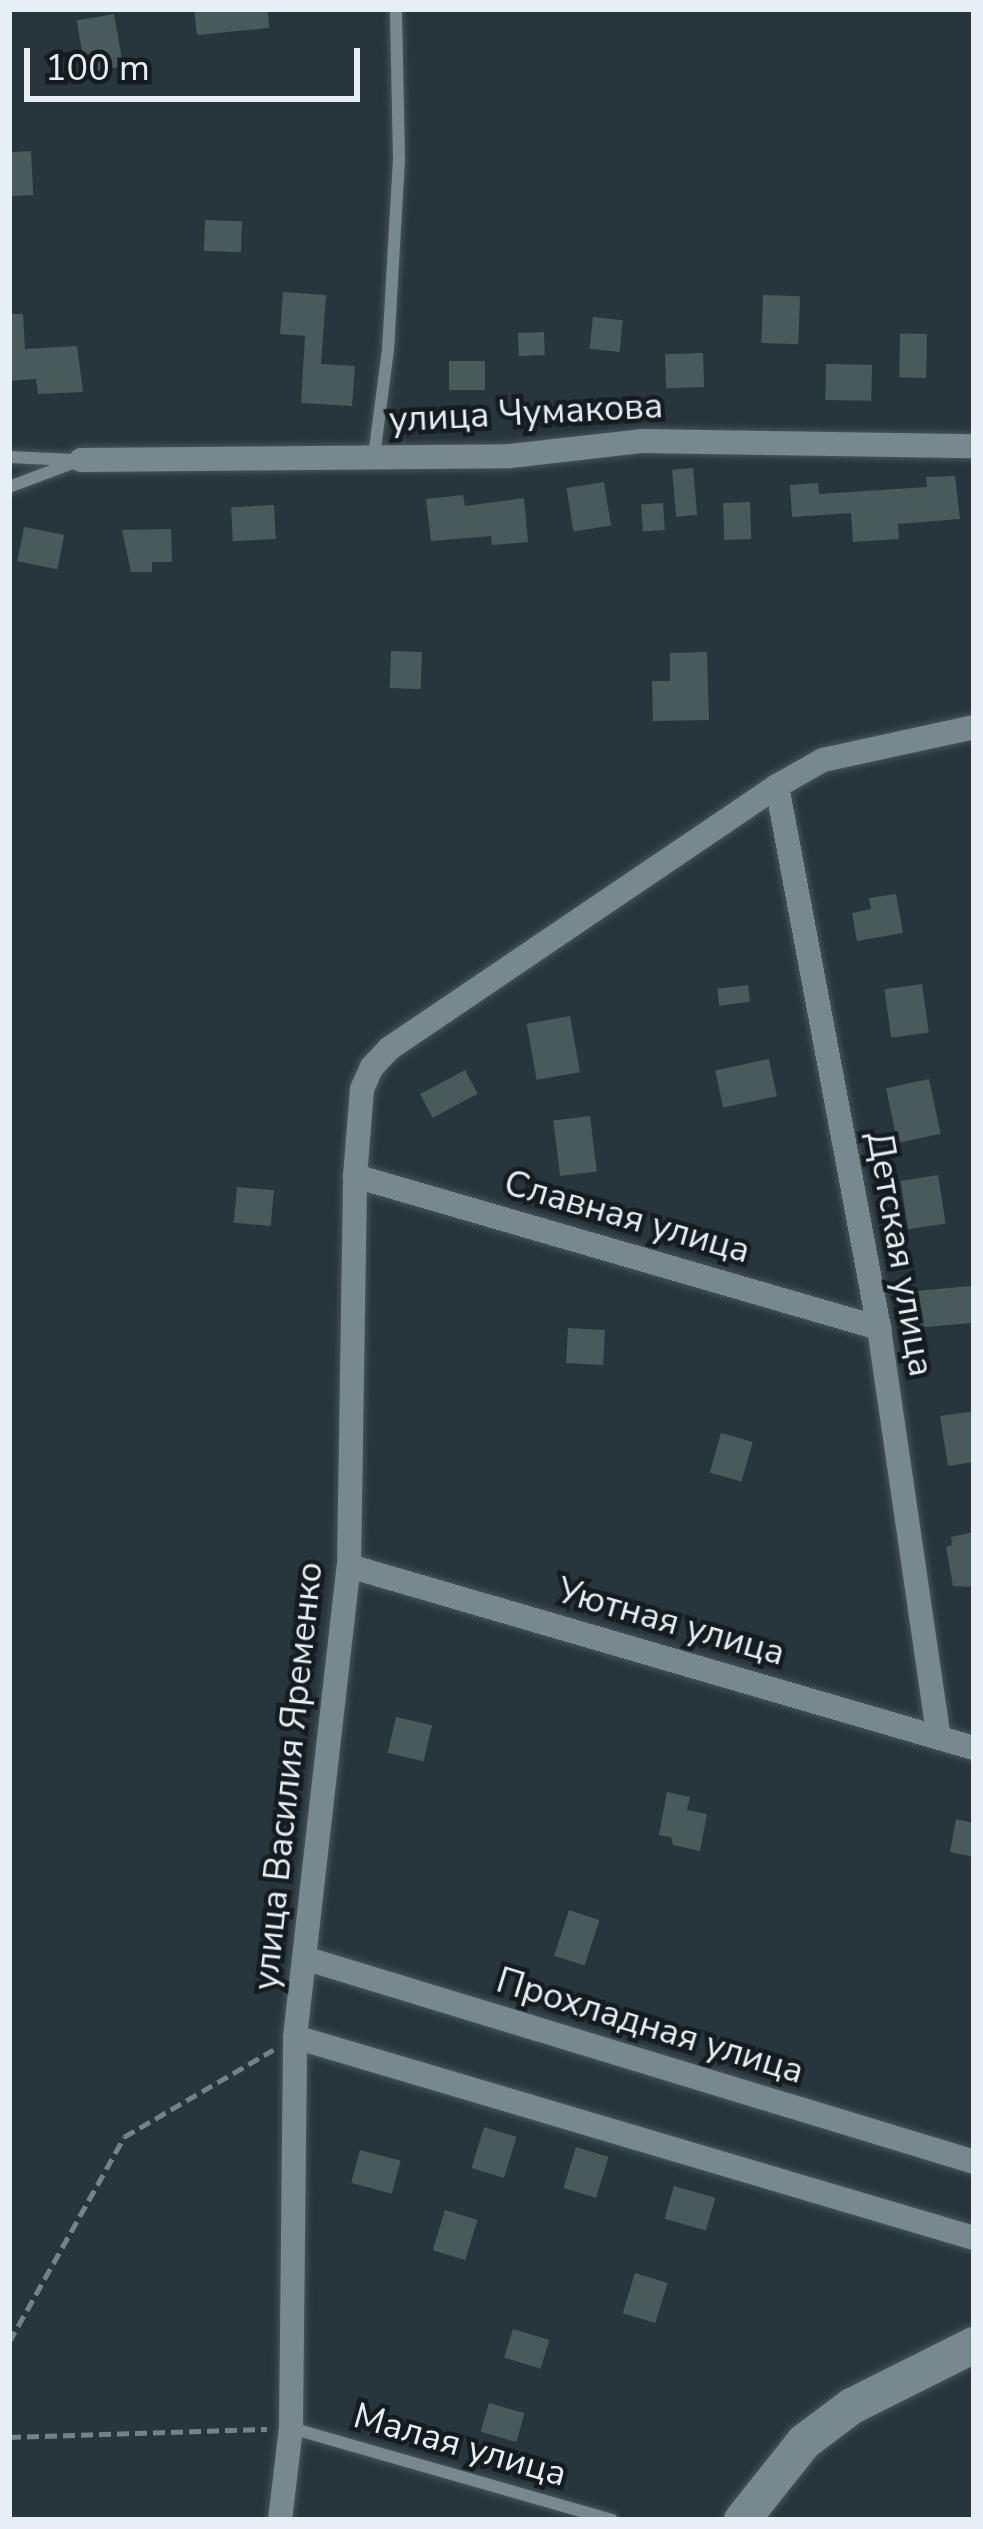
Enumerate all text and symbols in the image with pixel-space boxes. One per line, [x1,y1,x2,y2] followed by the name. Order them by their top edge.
[30,24,366,98] scale bar
[45,44,150,93] text: 100 m
[388,384,664,442] street label: улица Чумакова
[857,1128,943,1380] street label: Детская улица
[499,1161,755,1273] street label: Славная улица
[244,1560,332,1992] street label: улица Василия Яременко
[552,1569,790,1675] street label: Уютная улица
[491,1959,809,2093] street label: Прохладная улица
[349,2394,571,2496] street label: Малая улица

